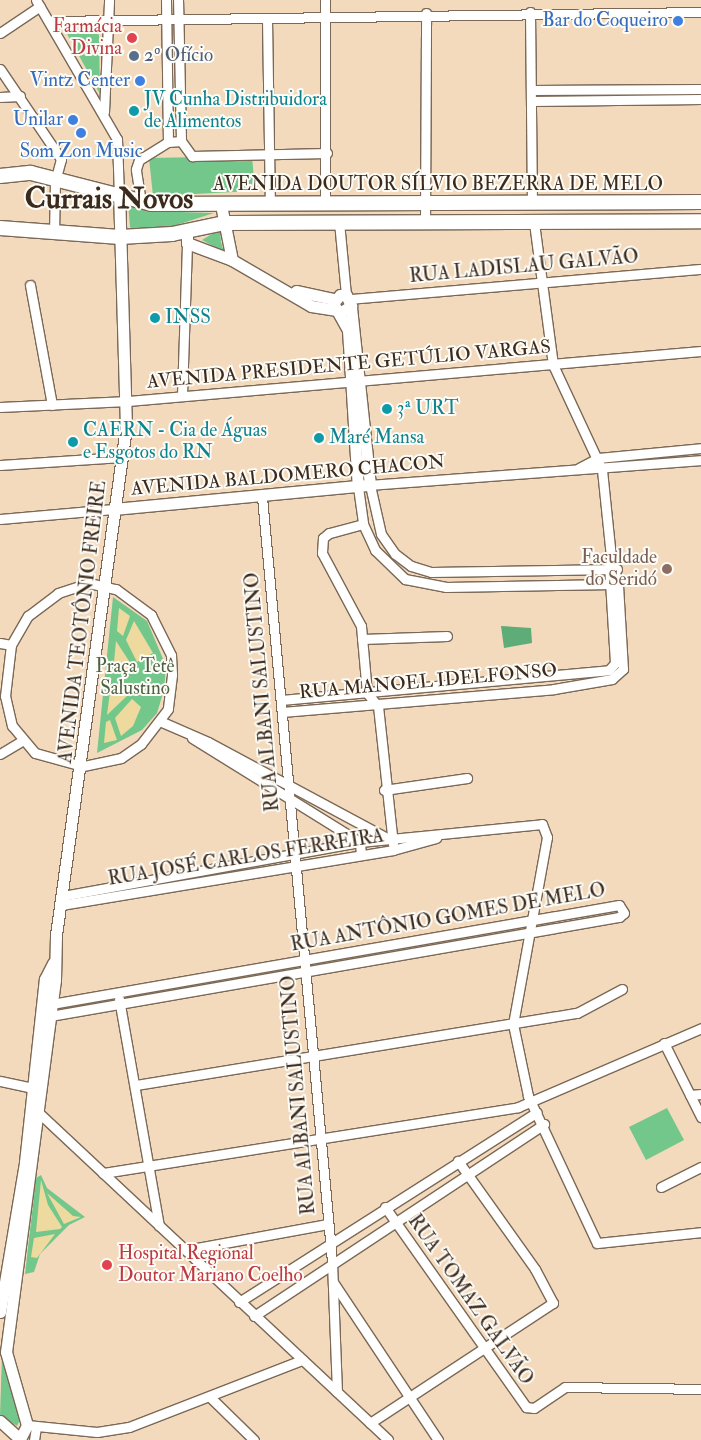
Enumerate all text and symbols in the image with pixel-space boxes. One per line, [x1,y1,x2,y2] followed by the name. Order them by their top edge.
[542,10,668,32] place label: Bar do Coqueiro
[672,15,684,27] marker: Bar do Coqueiro
[53,16,122,60] place label: Farmácia Divina
[126,32,138,44] marker: Farmácia Divina
[144,45,213,67] place label: 2º Ofício
[128,50,140,62] marker: 2º Ofício
[30,70,130,92] place label: Vintz Center
[134,75,146,87] marker: Vintz Center
[144,89,327,133] place label: JV Cunha Distribuidora de Alimentos
[128,105,140,117] marker: JV Cunha Distribuidora de Alimentos
[13,109,63,131] place label: Unilar
[67,114,79,126] marker: Unilar
[75,127,87,139] marker: Som Zon Music
[20,141,142,163] place label: Som Zon Music
[213,174,663,196] street label: AVENIDA DOUTOR SÍLVIO BEZERRA DE MELO
[25,183,193,217] district label: Currais Novos
[408,246,640,288] street label: RUA LADISLAU GALVÃO
[165,307,211,329] place label: INSS
[149,312,161,324] marker: INSS
[146,336,552,394] street label: AVENIDA PRESIDENTE GETÚLIO VARGAS
[397,398,459,420] place label: 3ª URT
[381,403,393,415] marker: 3ª URT
[83,420,267,464] place label: CAERN - Cia de Águas e Esgotos do RN
[329,427,424,449] place label: Maré Mansa
[313,432,325,444] marker: Maré Mansa
[67,436,79,448] marker: CAERN - Cia de Águas e Esgotos do RN
[130,451,446,501] street label: AVENIDA BALDOMERO CHACON
[54,479,112,765] street label: AVENIDA TEOTÔNIO FREIRE
[581,547,657,591] place label: Faculdade do Seridó
[661,563,673,575] marker: Faculdade do Seridó
[241,571,285,813] street label: RUA ALBANI SALUSTINO
[95,656,175,700] park label: Praça Tetê Salustino
[298,659,558,705] street label: RUA MANOEL IDELFONSO
[106,825,386,891] street label: RUA JOSÉ CARLOS FERREIRA
[289,879,607,957] street label: RUA ANTÔNIO GOMES DE MELO
[277,974,321,1216] street label: RUA ALBANI SALUSTINO
[403,1210,537,1390] street label: RUA TOMAZ GALVÃO
[118,1243,303,1287] place label: Hospital Regional Doutor Mariano Coelho
[100,1258,114,1272] marker: Hospital Regional Doutor Mariano Coelho

